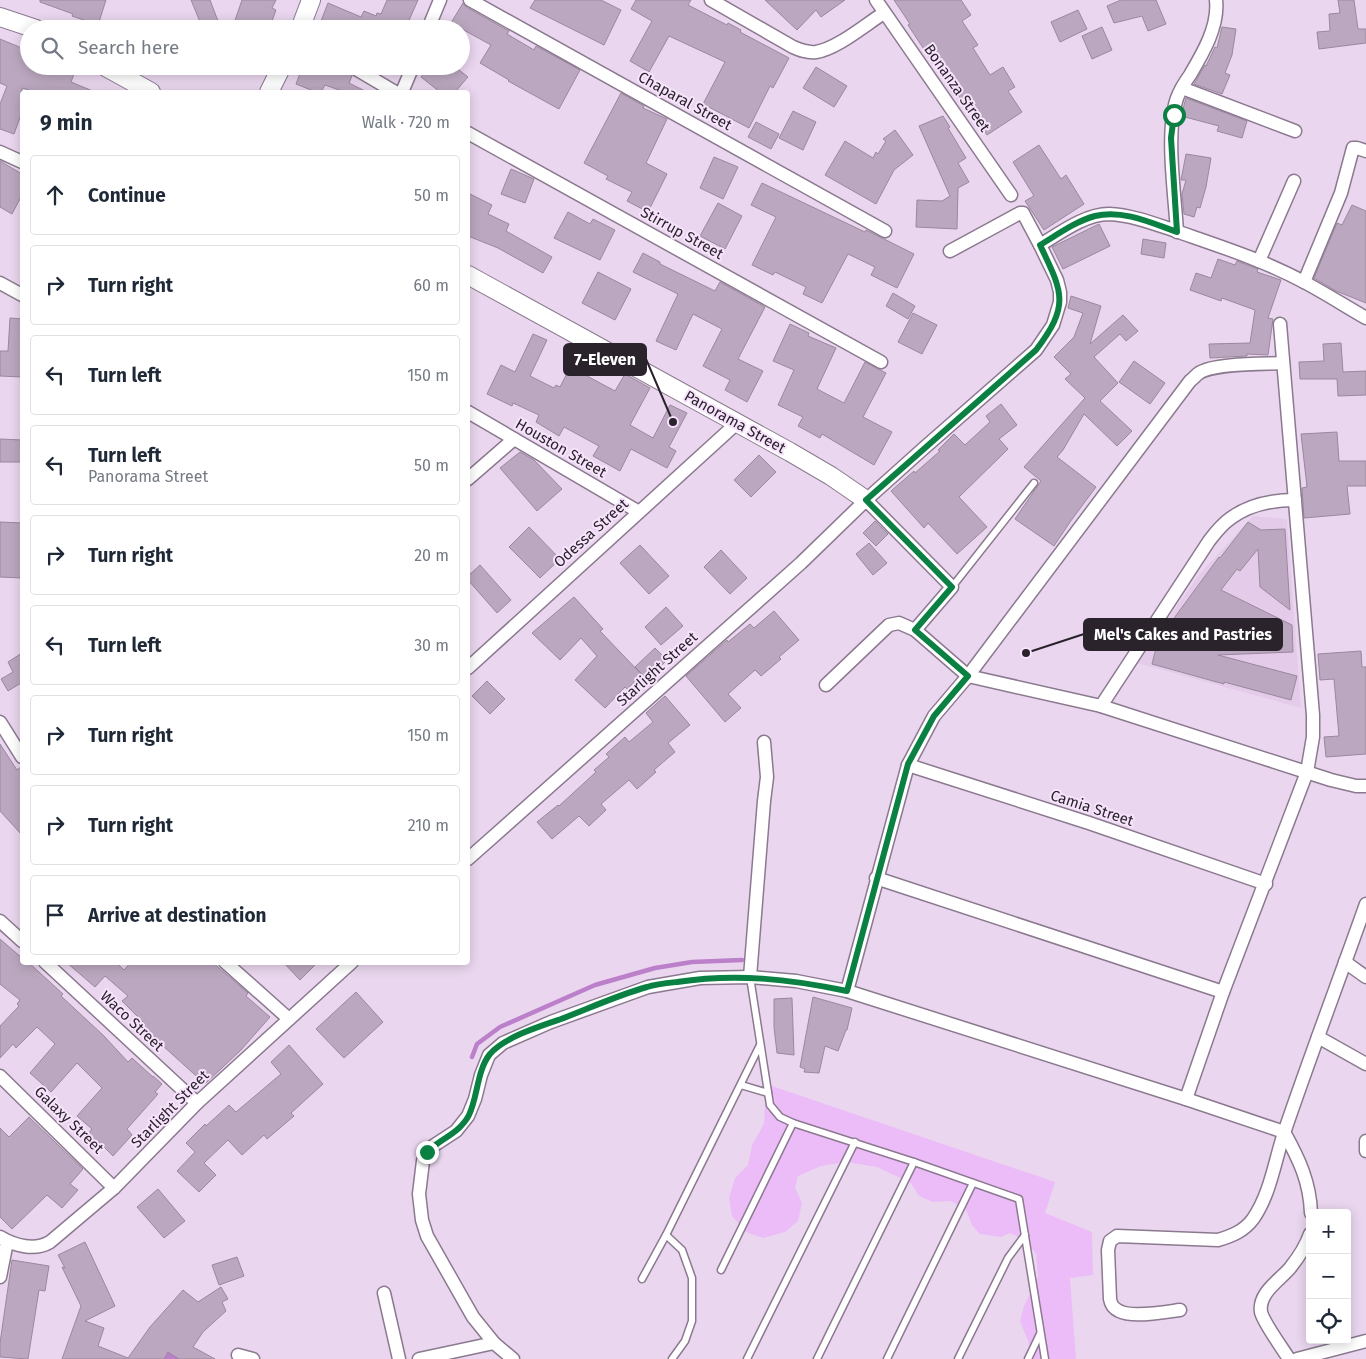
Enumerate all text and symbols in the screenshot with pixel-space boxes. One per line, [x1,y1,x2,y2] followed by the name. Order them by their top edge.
[20,20,470,75] search box
[38,34,66,62] icon: search
[78,36,179,59] text: Search here
[920,41,994,136] street label: Bonanza Street
[635,68,736,134] street label: Chaparal Street
[1163,104,1186,127] route start
[40,110,93,136] text: 9 min
[362,113,450,132] text: Walk · 720 m
[41,181,69,209] icon: ahead
[88,184,166,207] text: Continue
[414,186,449,205] text: 50 m
[638,203,727,263] street label: Stirrup Street
[41,271,69,299] icon: right
[88,274,173,297] text: Turn right
[414,276,449,295] text: 60 m
[564,344,646,375] callout: 7-Eleven
[574,350,636,369] text: 7-Eleven
[41,361,69,389] icon: left
[88,364,162,387] text: Turn left
[407,366,449,385] text: 150 m
[681,387,789,457] street label: Panorama Street
[512,415,610,482] street label: Houston Street
[88,444,162,467] text: Turn left
[41,451,69,479] icon: left
[414,456,449,475] text: 50 m
[88,467,208,486] text: Panorama Street
[550,494,632,571] street label: Odessa Street
[41,541,69,569] icon: right
[88,544,173,567] text: Turn right
[414,546,449,565] text: 20 m
[1084,619,1282,650] callout: Mel's Cakes and Pastries
[1094,625,1272,644] text: Mel's Cakes and Pastries
[613,628,702,710] street label: Starlight Street
[41,631,69,659] icon: left
[88,634,162,657] text: Turn left
[414,636,449,655] text: 30 m
[41,721,69,749] icon: right
[88,724,173,747] text: Turn right
[407,726,449,745] text: 150 m
[1048,786,1136,830] street label: Camia Street
[41,811,69,839] icon: right
[88,814,173,837] text: Turn right
[408,816,449,835] text: 210 m
[41,901,69,929] icon: arrive
[88,904,267,927] text: Arrive at destination
[96,987,168,1055] street label: Waco Street
[127,1066,213,1152] street label: Starlight Street
[31,1083,108,1158] street label: Galaxy Street
[416,1141,439,1164] route end
[1306,1209,1351,1344] map controls
[1306,1209,1351,1254] button: +
[1306,1254,1351,1299] button: −
[1306,1299,1351,1344] button: locate

